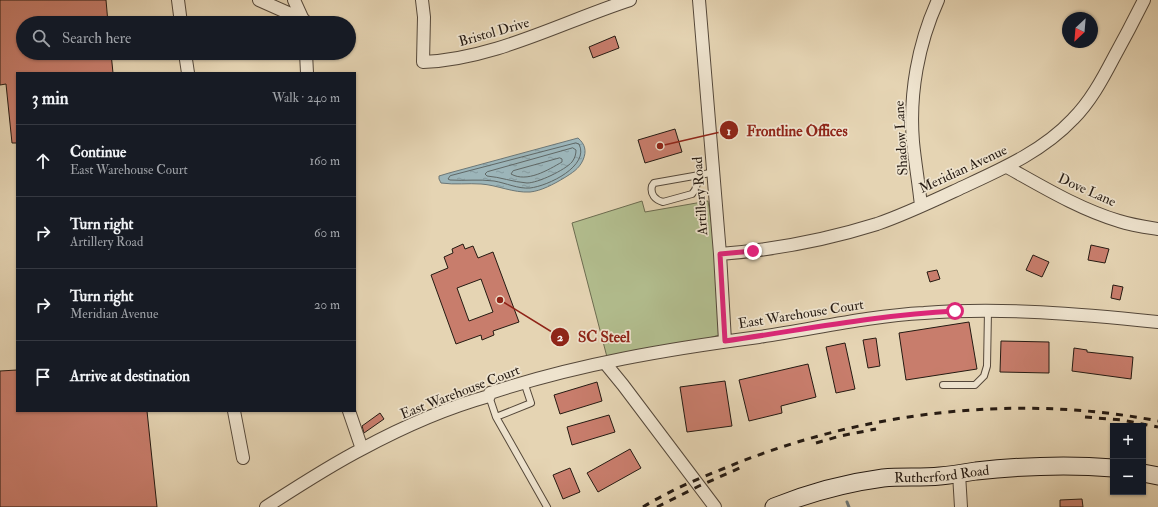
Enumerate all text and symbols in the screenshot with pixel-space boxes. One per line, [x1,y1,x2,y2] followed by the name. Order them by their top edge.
[1062,12,1098,48] north arrow
[457,14,531,50] street label: Bristol Drive
[16,16,356,60] search box
[30,27,52,49] icon: search
[62,29,131,48] text: Search here
[32,88,69,109] text: 3 min
[272,90,340,106] text: Walk · 240 m
[891,100,911,176] street label: Shadow Lane
[719,117,856,144] callout: Frontline Offices
[746,122,848,141] text: Frontline Offices
[727,124,731,139] text: 1
[916,141,1010,197] street label: Meridian Avenue
[70,143,126,162] text: Continue
[32,150,54,172] icon: ahead
[309,153,340,169] text: 160 m
[689,156,712,237] street label: Artillery Road
[70,162,188,178] text: East Warehouse Court
[1055,170,1119,210] street label: Dove Lane
[70,215,133,234] text: Turn right
[32,222,54,244] icon: right
[314,225,340,241] text: 60 m
[70,234,143,250] text: Artillery Road
[744,242,762,260] route end
[70,287,133,306] text: Turn right
[32,294,54,316] icon: right
[737,296,865,332] street label: East Warehouse Court
[314,297,340,313] text: 20 m
[946,302,964,320] route start
[70,306,158,322] text: Meridian Avenue
[550,323,639,350] callout: SC Steel
[578,328,630,347] text: SC Steel
[557,330,563,345] text: 2
[398,361,523,423] street label: East Warehouse Court
[32,366,54,388] icon: arrive
[70,367,190,386] text: Arrive at destination
[1110,423,1146,495] map controls
[1110,423,1146,459] button: +
[1110,459,1146,495] button: −
[894,461,990,486] street label: Rutherford Road

